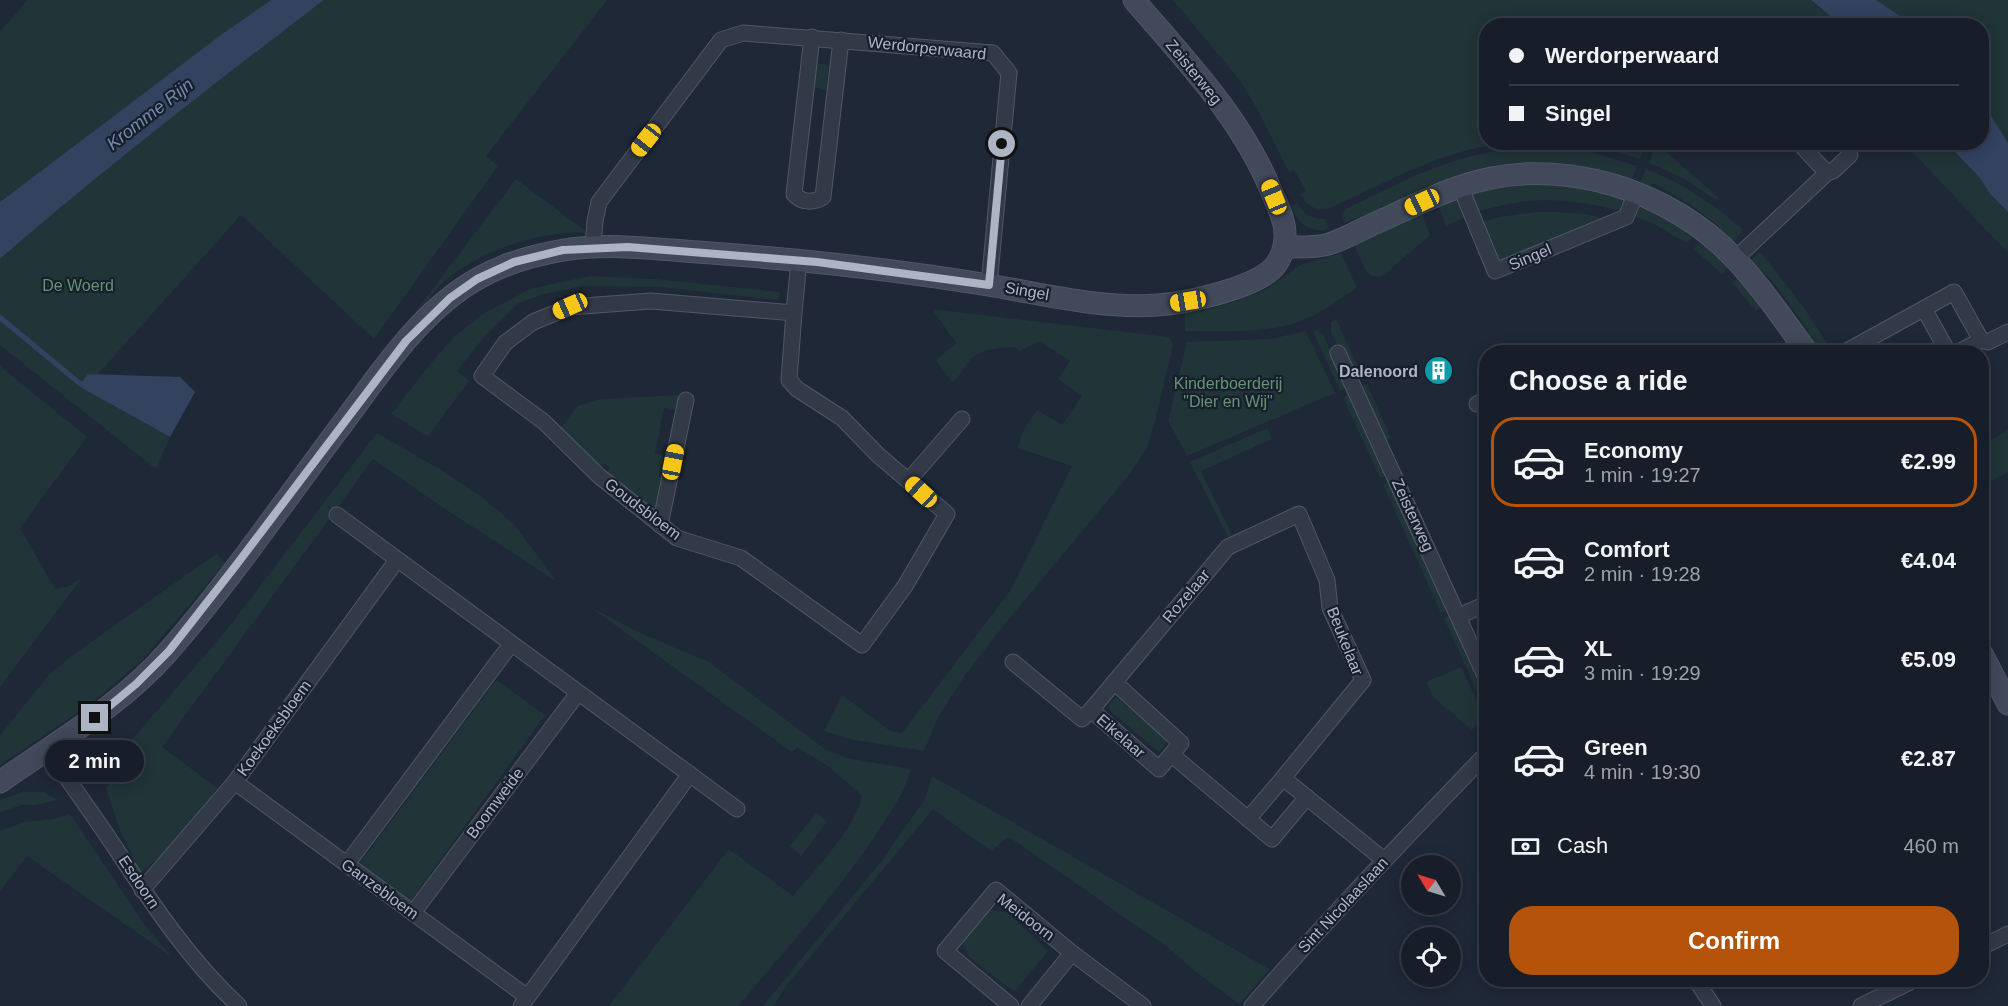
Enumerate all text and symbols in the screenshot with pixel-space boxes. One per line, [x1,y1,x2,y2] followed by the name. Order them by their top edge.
[867,33,987,63] street label: Werdorperwaard
[1163,36,1225,108] street label: Zeisterweg
[1545,43,1719,68] text: Werdorperwaard
[103,74,197,154] water label: Kromme Rijn
[1545,101,1611,126] text: Singel
[628,120,664,160] car
[988,130,1015,157] route start
[1259,177,1289,217] car
[1402,186,1442,218] car
[1506,240,1554,274] street label: Singel
[42,277,114,294] park label: De Woerd
[1004,279,1050,303] street label: Singel
[1169,289,1207,313] car
[550,290,590,322] car
[1423,355,1455,387] building icon: Dalenoord
[1339,363,1418,380] place label: Dalenoord
[1509,366,1688,396] text: Choose a ride
[1174,375,1282,410] park label: Kinderboerderij "Dier en Wij"
[1512,435,1566,489] icon: car
[1584,438,1683,463] text: Economy
[661,443,685,481] car
[1901,449,1956,474] text: €2.99
[1584,464,1701,486] text: 1 min · 19:27
[902,473,940,511] car
[602,475,684,543] street label: Goudsbloem
[1389,476,1437,554] street label: Zeisterweg
[1512,534,1566,588] icon: car
[1584,537,1670,562] text: Comfort
[1901,548,1956,573] text: €4.04
[1584,563,1701,585] text: 2 min · 19:28
[1159,565,1214,626] street label: Rozelaar
[1324,604,1367,678] street label: Beukelaar
[1512,633,1566,687] icon: car
[1584,636,1612,661] text: XL
[1901,647,1956,672] text: €5.09
[1584,662,1701,684] text: 3 min · 19:29
[234,677,314,779] street label: Koekoeksbloem
[81,704,108,731] route end
[1094,711,1149,762] street label: Eikelaar
[1512,732,1566,786] icon: car
[1584,735,1648,760] text: Green
[46,739,144,781] callout: 2 min
[1901,746,1956,771] text: €2.87
[68,750,121,772] text: 2 min
[1584,761,1701,783] text: 4 min · 19:30
[463,764,527,842] street label: Boomweide
[1509,830,1542,863] icon: cash
[1557,833,1608,858] text: Cash
[1903,835,1959,857] text: 460 m
[115,853,163,911] street label: Esdoorn
[1295,854,1391,956] street label: Sint Nicolaaslaan
[338,855,422,923] street label: Ganzebloem
[1401,855,1461,915] north arrow
[1401,855,1461,987] map controls
[994,890,1058,944] street label: Meidoorn
[1509,906,1959,975] button: Confirm
[1401,927,1461,987] button: locate

